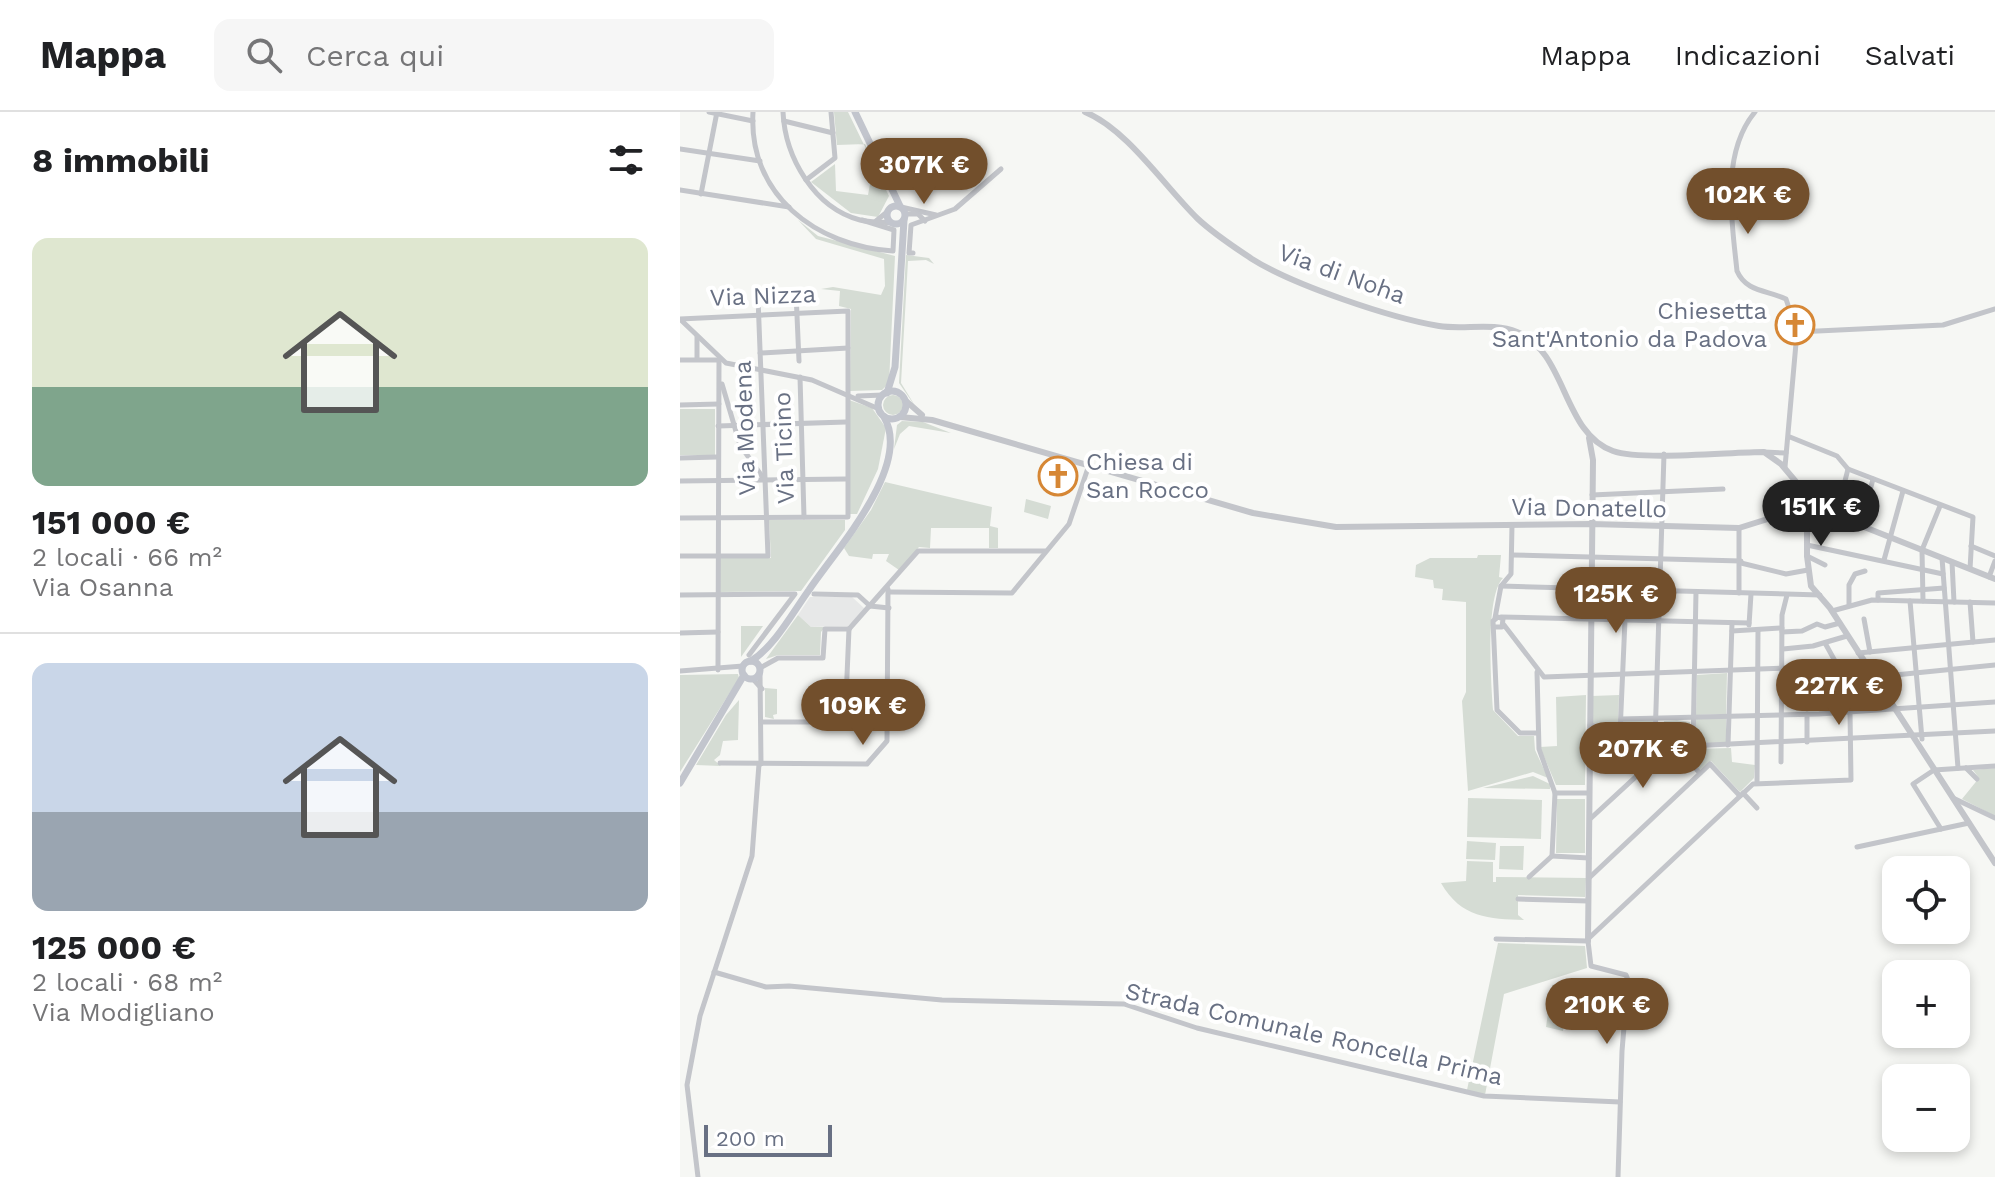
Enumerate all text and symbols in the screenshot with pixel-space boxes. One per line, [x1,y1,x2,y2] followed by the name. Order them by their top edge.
[214,19,774,91] search box
[40,33,166,77] text: Mappa
[242,33,286,77] icon: search
[306,38,444,73] text: Cerca qui
[1540,39,1631,72] text: Mappa
[1675,39,1821,72] text: Indicazioni
[1865,39,1955,72] text: Salvati
[604,138,648,182] icon: filters
[859,138,989,206] pin: 307K €
[32,140,210,180] text: 8 immobili
[879,149,969,179] text: 307K €
[1683,168,1813,236] pin: 102K €
[1704,179,1792,209] text: 102K €
[1275,238,1409,310] street label: Via di Noha
[709,280,817,312] street label: Via Nizza
[268,290,412,434] icon: home
[1492,297,1767,353] place label: Chiesetta Sant'Antonio da Padova
[1774,304,1816,346] church icon: Chiesetta Sant'Antonio da Padova
[729,360,761,496] street label: Via Modena
[768,391,800,505] street label: Via Ticino
[1086,448,1209,504] place label: Chiesa di San Rocco
[1037,455,1079,497] church icon: Chiesa di San Rocco
[1756,480,1886,548] pin: 151K €
[1780,491,1862,521] text: 151K €
[1511,493,1667,523] street label: Via Donatello
[32,502,190,542] text: 151 000 €
[32,542,222,572] text: 2 locali · 66 m²
[1551,567,1681,635] pin: 125K €
[32,572,174,602] text: Via Osanna
[1573,578,1659,608] text: 125K €
[1774,659,1904,727] pin: 227K €
[1794,670,1884,700] text: 227K €
[798,679,928,747] pin: 109K €
[819,690,907,720] text: 109K €
[268,715,412,859] icon: home
[1578,722,1708,790] pin: 207K €
[1598,733,1688,763] text: 207K €
[1882,856,1970,1152] map controls
[1882,856,1970,944] button: locate
[32,927,196,967] text: 125 000 €
[1882,960,1970,1048] button: +
[32,967,222,997] text: 2 locali · 68 m²
[1123,977,1505,1091] street label: Strada Comunale Roncella Prima
[1542,978,1672,1046] pin: 210K €
[1563,989,1651,1019] text: 210K €
[32,997,215,1027] text: Via Modigliano
[1882,1064,1970,1152] button: −
[704,1121,832,1157] scale bar
[716,1126,785,1151] text: 200 m

